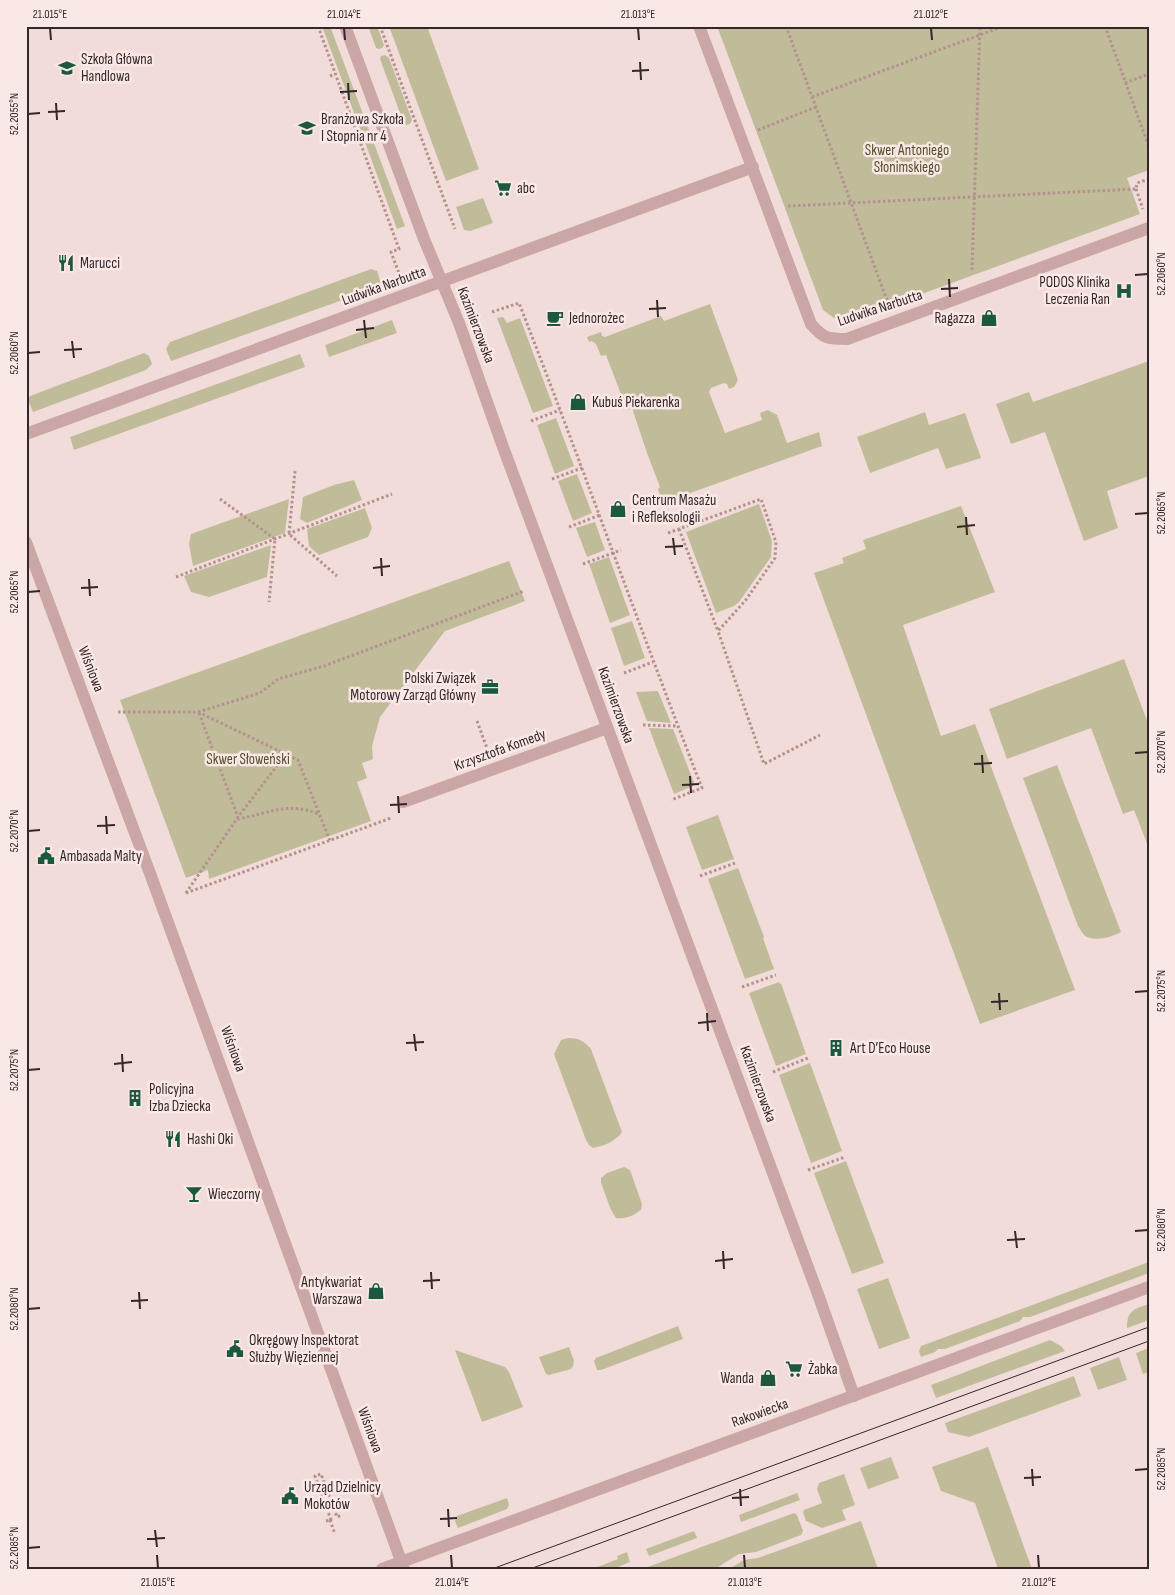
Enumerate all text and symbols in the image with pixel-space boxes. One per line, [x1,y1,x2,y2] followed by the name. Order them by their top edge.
[33,7,67,22] text: 21.015°E
[327,7,361,22] text: 21.014°E
[621,7,655,22] text: 21.013°E
[914,7,948,22] text: 21.012°E
[81,50,153,86] place label: Szkoła Główna Handlowa
[57,58,77,78] school or university icon: Szkoła Główna Handlowa
[7,93,22,135] text: 52.2055°N
[321,110,404,146] place label: Branżowa Szkoła I Stopnia nr 4
[297,118,317,138] school or university icon: Branżowa Szkoła I Stopnia nr 4
[865,141,949,177] park label: Skwer Antoniego Słonimskiego
[493,178,513,198] supermarket icon: abc
[517,179,535,198] place label: abc
[1154,252,1169,296] text: 52.2060°N
[56,253,76,273] restaurant icon: Marucci
[80,254,120,273] place label: Marucci
[339,262,429,310] street label: Ludwika Narbutta
[1039,273,1110,309] place label: PODOS Klinika Leczenia Ran
[1114,281,1134,301] hospital icon: PODOS Klinika Leczenia Ran
[453,284,499,366] street label: Kazimierzowska
[835,285,925,331] street label: Ludwika Narbutta
[545,308,565,328] cafe icon: Jednorożec
[979,308,999,328] shop icon: Ragazza
[568,309,624,328] place label: Jednorożec
[934,309,975,328] place label: Ragazza
[7,331,22,375] text: 52.2060°N
[568,392,588,412] shop icon: Kubuś Piekarenka
[592,393,680,412] place label: Kubuś Piekarenka
[632,491,716,527] place label: Centrum Masażu i Refleksologii
[1154,492,1169,534] text: 52.2065°N
[608,499,628,519] shop icon: Centrum Masażu i Refleksologii
[7,571,22,613] text: 52.2065°N
[74,644,108,695] street label: Wiśniowa
[593,664,639,746] street label: Kazimierzowska
[350,669,476,705] place label: Polski Związek Motorowy Zarząd Główny
[480,677,500,697] office icon: Polski Związek Motorowy Zarząd Główny
[452,725,549,775] street label: Krzysztofa Komedy
[1154,731,1169,773] text: 52.2070°N
[206,750,290,769] park label: Skwer Słoweński
[7,810,22,852] text: 52.2070°N
[36,846,56,866] public building icon: Ambasada Malty
[59,847,142,866] place label: Ambasada Malty
[1154,970,1169,1012] text: 52.2075°N
[216,1024,250,1075] street label: Wiśniowa
[826,1038,846,1058] building icon: Art D’Eco House
[849,1039,930,1058] place label: Art D’Eco House
[735,1043,781,1125] street label: Kazimierzowska
[7,1049,22,1091] text: 52.2075°N
[149,1080,211,1116] place label: Policyjna Izba Dziecka
[125,1088,145,1108] building icon: Policyjna Izba Dziecka
[163,1129,183,1149] restaurant icon: Hashi Oki
[187,1130,234,1149] place label: Hashi Oki
[184,1184,204,1204] bar icon: Wieczorny
[208,1185,261,1204] place label: Wieczorny
[1154,1208,1169,1252] text: 52.2080°N
[300,1273,362,1309] place label: Antykwariat Warszawa
[366,1281,386,1301] shop icon: Antykwariat Warszawa
[7,1287,22,1331] text: 52.2080°N
[249,1331,359,1367] place label: Okręgowy Inspektorat Służby Więziennej
[225,1339,245,1359] public building icon: Okręgowy Inspektorat Służby Więziennej
[784,1359,804,1379] supermarket icon: Żabka
[808,1360,838,1379] place label: Żabka
[758,1368,778,1388] shop icon: Wanda
[720,1369,754,1388] place label: Wanda
[729,1394,791,1432] street label: Rakowiecka
[353,1405,387,1456] street label: Wiśniowa
[1154,1448,1169,1490] text: 52.2085°N
[304,1478,381,1514] place label: Urząd Dzielnicy Mokotów
[280,1486,300,1506] public building icon: Urząd Dzielnicy Mokotów
[7,1527,22,1569] text: 52.2085°N
[141,1575,175,1590] text: 21.015°E
[435,1575,469,1590] text: 21.014°E
[728,1575,762,1590] text: 21.013°E
[1022,1575,1056,1590] text: 21.012°E

